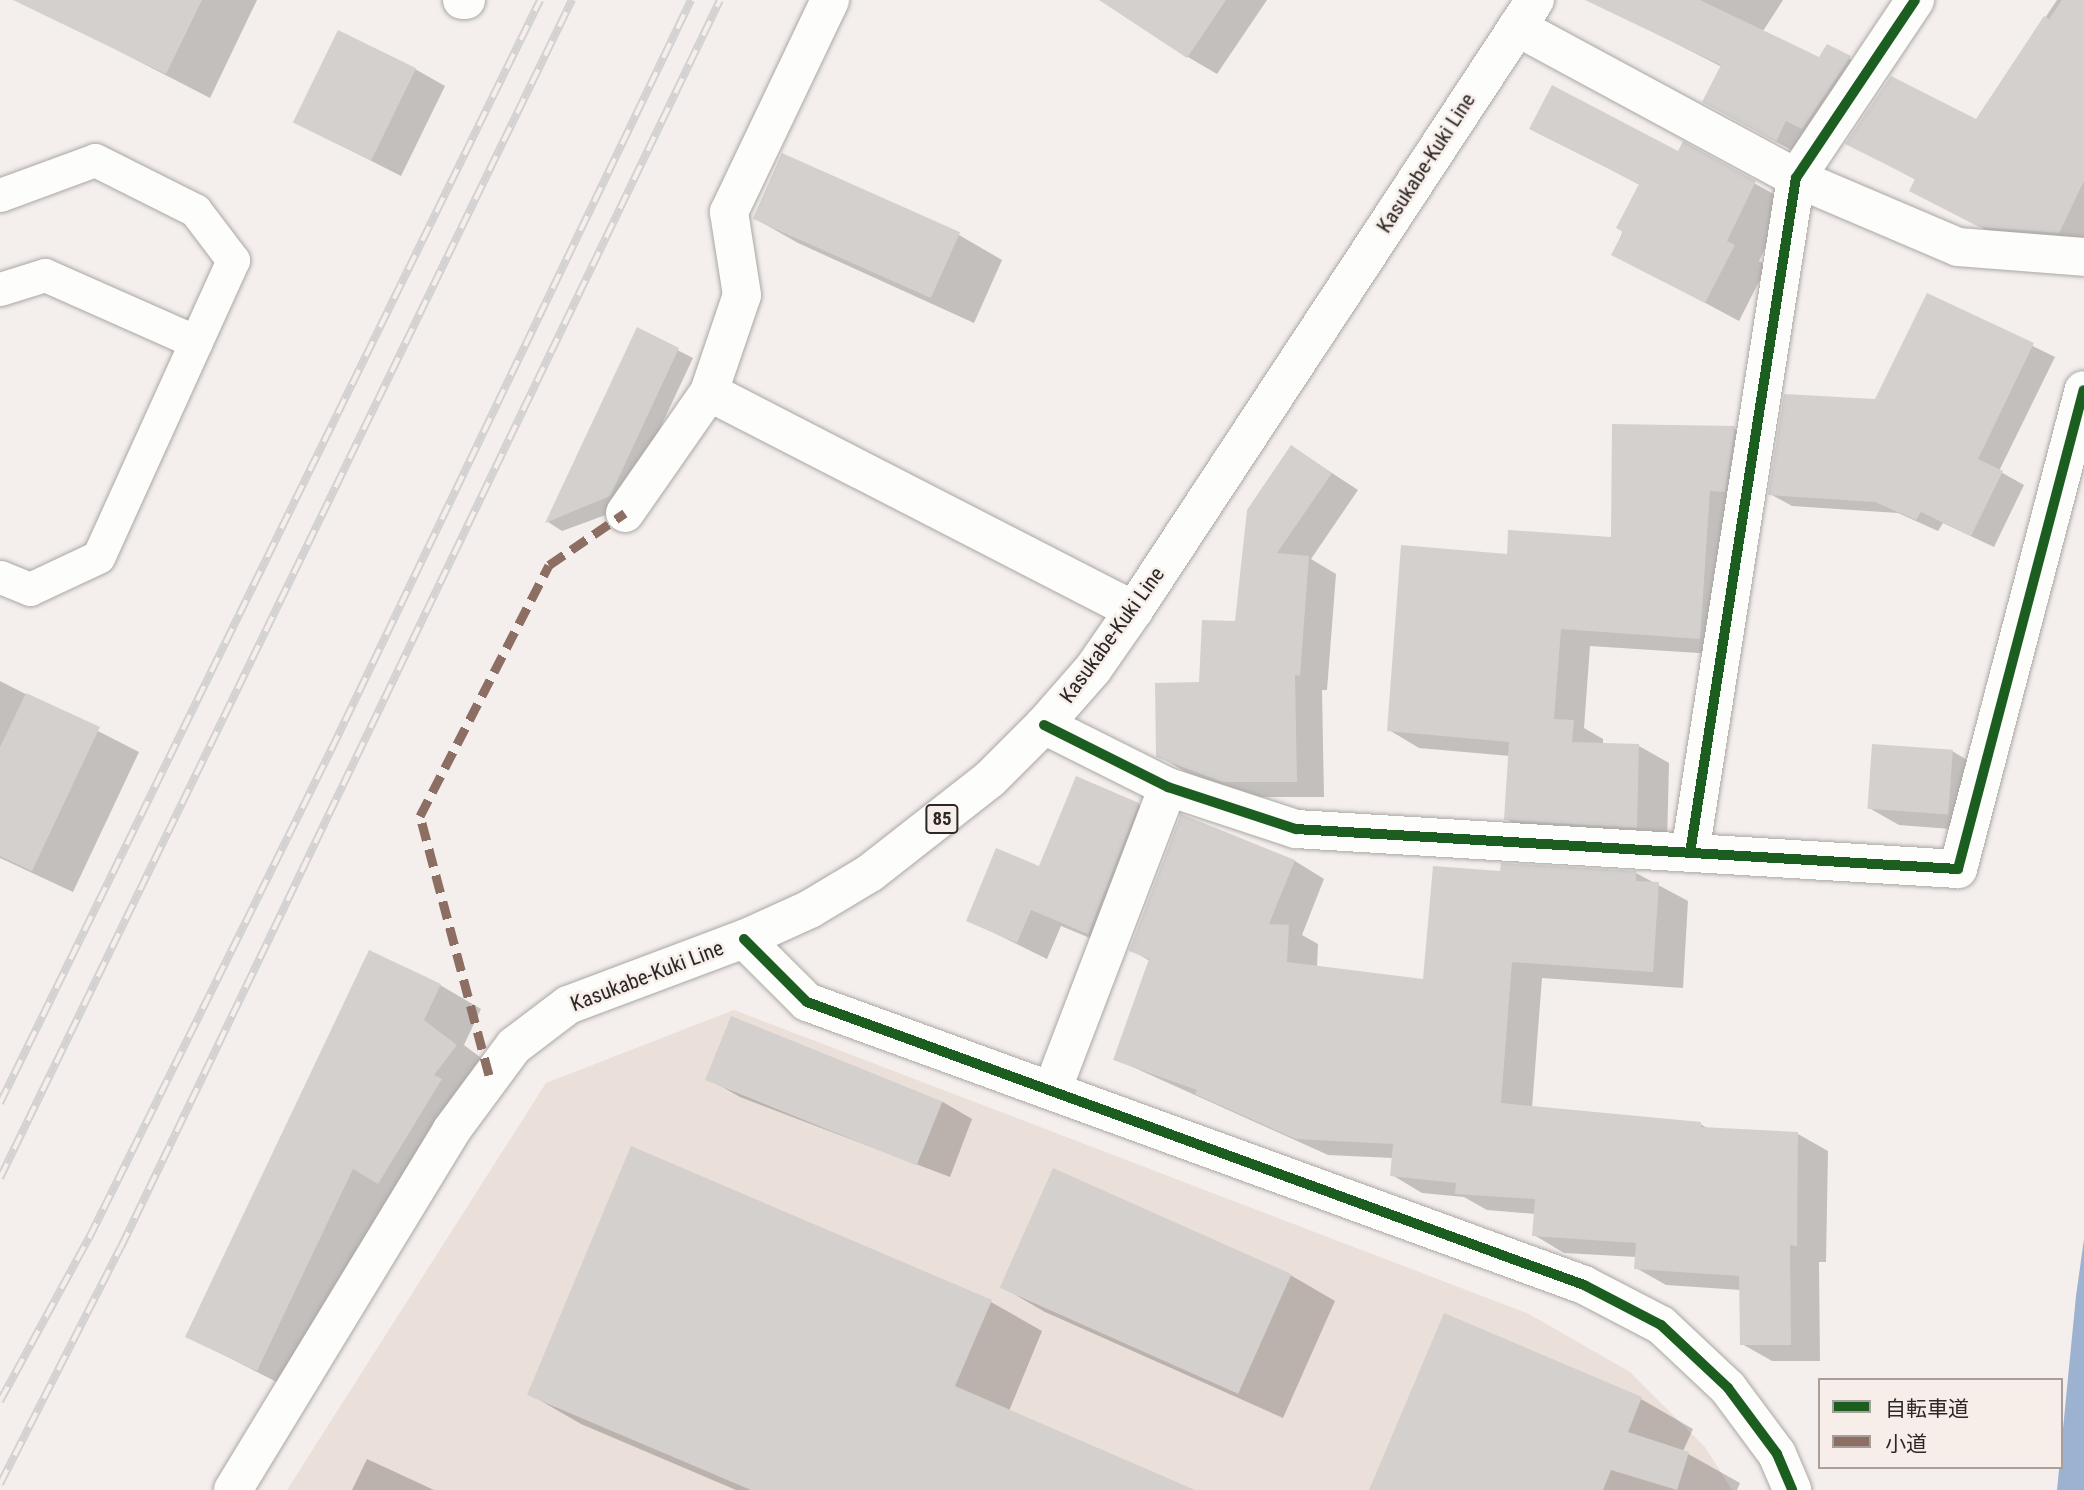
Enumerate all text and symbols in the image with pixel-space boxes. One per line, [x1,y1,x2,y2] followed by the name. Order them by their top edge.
[1371,88,1481,238] street label: Kasukabe-Kuki Line
[1054,562,1170,708] street label: Kasukabe-Kuki Line
[925,804,960,834] road number: 85
[567,935,727,1017] street label: Kasukabe-Kuki Line
[1818,1378,2063,1469] legend
[1885,1397,1969,1421] text: 自転車道
[1885,1432,1927,1456] text: 小道

